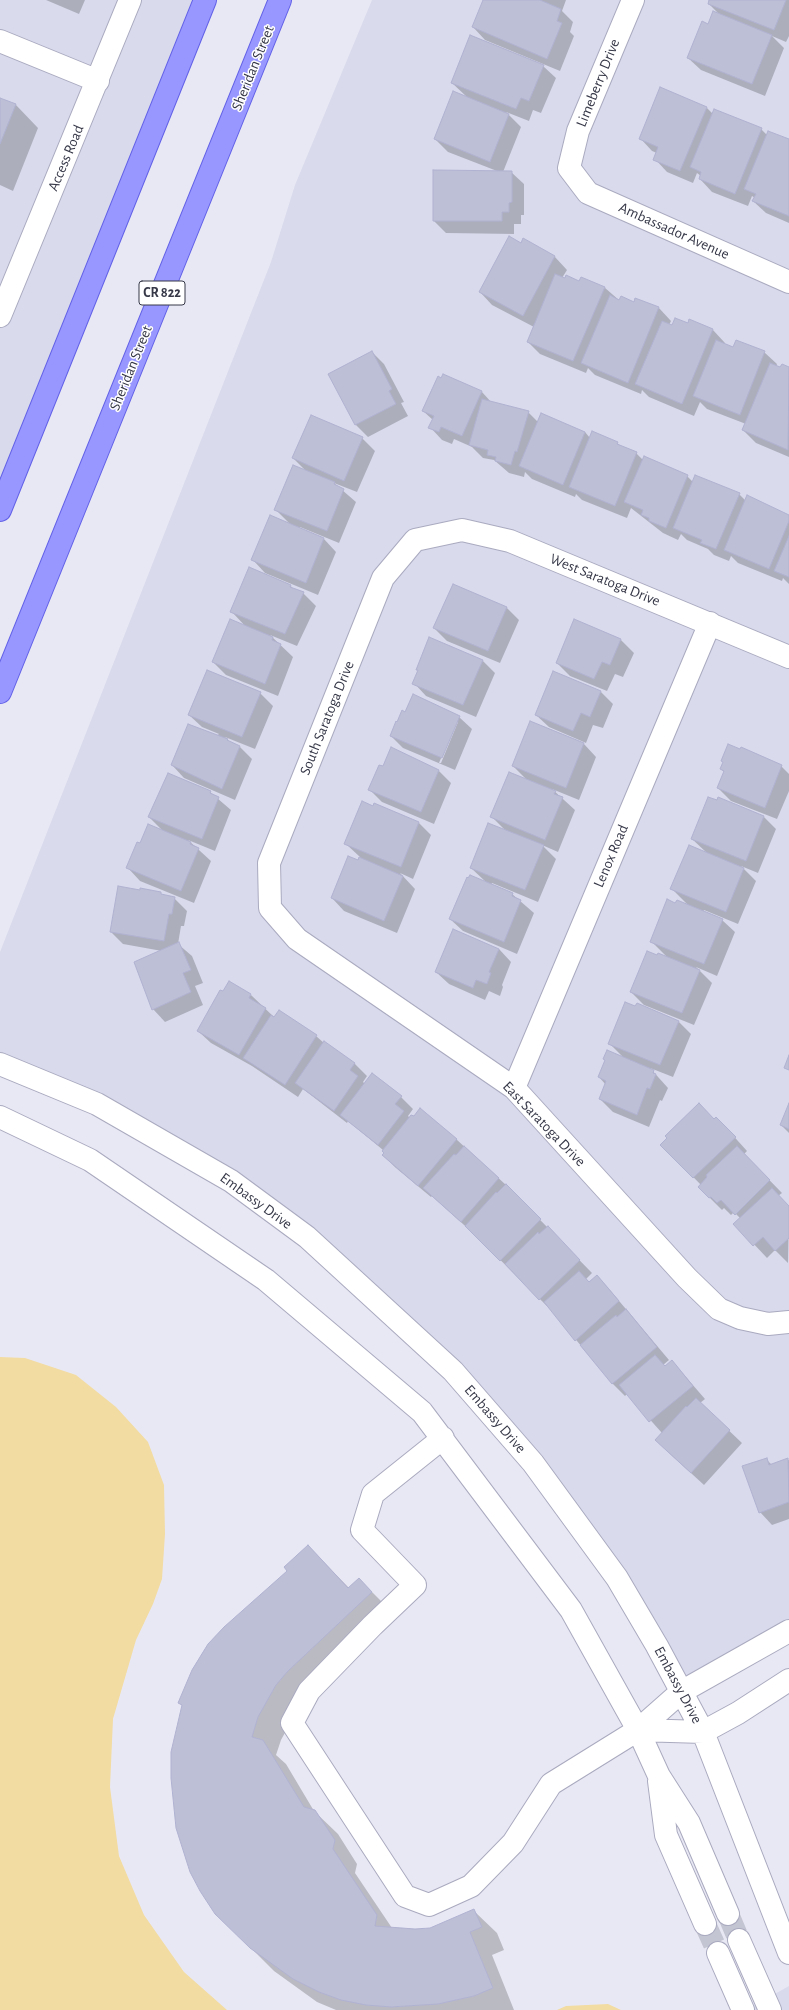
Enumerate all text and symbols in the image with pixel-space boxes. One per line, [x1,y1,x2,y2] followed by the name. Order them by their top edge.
[228,23,278,113] street label: Sheridan Street
[572,36,624,130] street label: Limeberry Drive
[44,122,88,194] street label: Access Road
[616,199,732,263] street label: Ambassador Avenue
[139,281,185,305] road number: CR 822
[106,323,156,413] street label: Sheridan Street
[547,550,663,610] street label: West Saratoga Drive
[296,658,358,778] street label: South Saratoga Drive
[590,822,632,890] street label: Lenox Road
[499,1078,589,1170] street label: East Saratoga Drive
[216,1169,296,1233] street label: Embassy Drive
[460,1381,530,1457] street label: Embassy Drive
[650,1643,706,1727] street label: Embassy Drive

